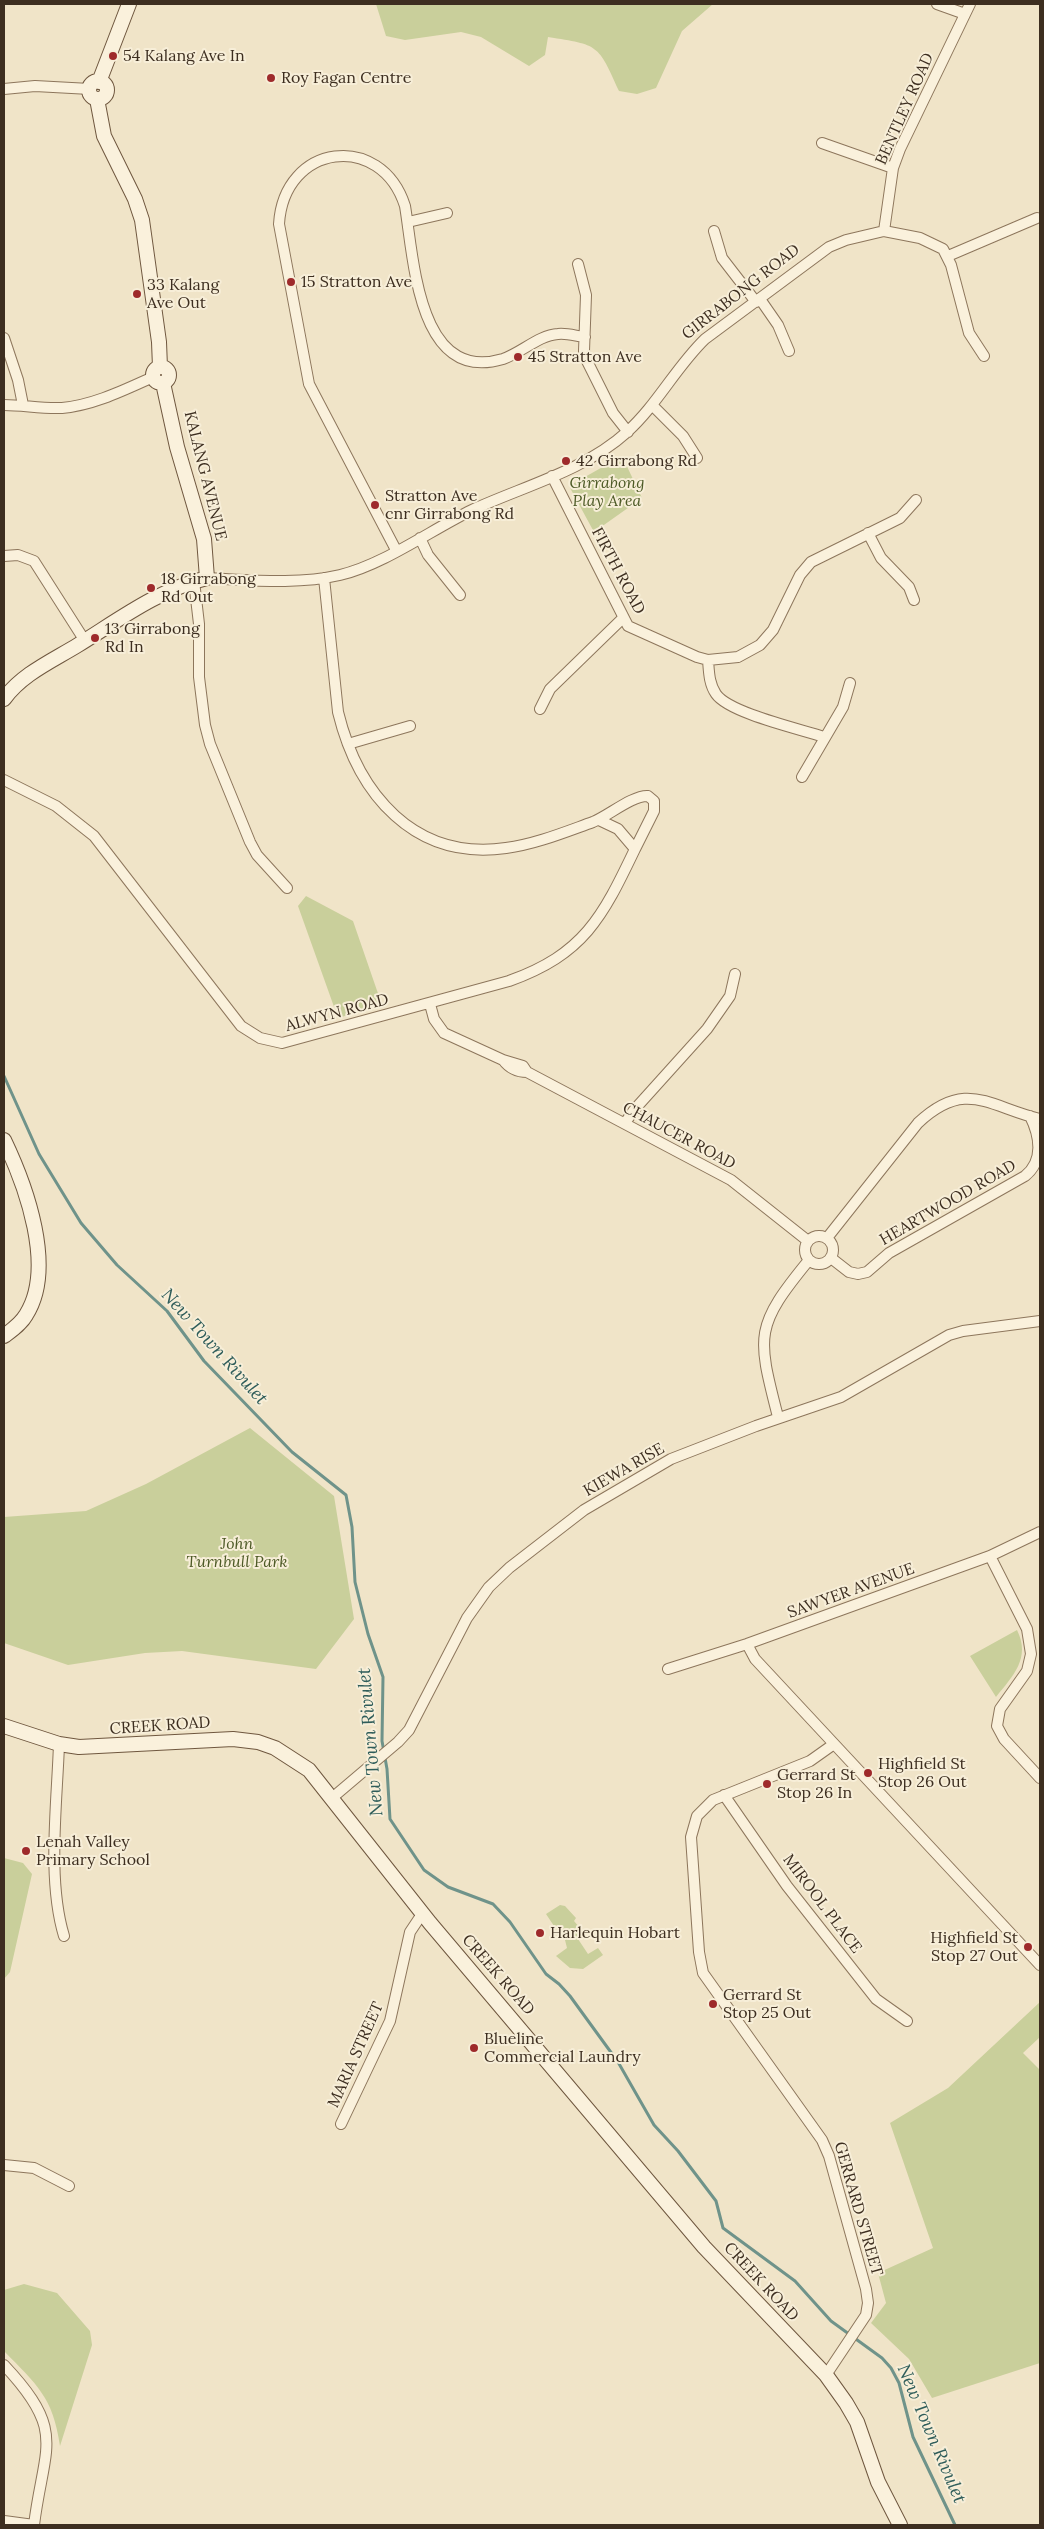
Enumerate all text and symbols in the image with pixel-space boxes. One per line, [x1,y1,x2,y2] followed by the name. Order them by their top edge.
[123,46,245,66] place label: 54 Kalang Ave In
[107,50,119,62] marker: 54 Kalang Ave In
[872,50,938,168] street label: BENTLEY ROAD
[281,68,411,88] place label: Roy Fagan Centre
[265,72,277,84] marker: Roy Fagan Centre
[678,240,804,344] street label: GIRRABONG ROAD
[301,272,412,292] place label: 15 Stratton Ave
[147,275,219,313] place label: 33 Kalang Ave Out
[285,276,297,288] marker: 15 Stratton Ave
[131,288,143,300] marker: 33 Kalang Ave Out
[528,347,642,367] place label: 45 Stratton Ave
[512,351,524,363] marker: 45 Stratton Ave
[180,409,230,543] street label: KALANG AVENUE
[576,451,697,471] place label: 42 Girrabong Rd
[560,455,572,467] marker: 42 Girrabong Rd
[570,473,644,511] park label: Girrabong Play Area
[385,486,514,524] place label: Stratton Ave cnr Girrabong Rd
[369,499,381,511] marker: Stratton Ave cnr Girrabong Rd
[587,524,649,618] street label: FIRTH ROAD
[161,569,256,607] place label: 18 Girrabong Rd Out
[145,582,157,594] marker: 18 Girrabong Rd Out
[105,619,200,657] place label: 13 Girrabong Rd In
[89,632,101,644] marker: 13 Girrabong Rd In
[283,990,391,1036] street label: ALWYN ROAD
[619,1098,739,1174] street label: CHAUCER ROAD
[876,1156,1020,1250] street label: HEARTWOOD ROAD
[156,1285,272,1409] water label: New Town Rivulet
[580,1439,668,1501] street label: KIEWA RISE
[186,1534,288,1572] park label: John Turnbull Park
[785,1559,917,1623] street label: SAWYER AVENUE
[354,1667,388,1817] water label: New Town Rivulet
[109,1713,211,1739] street label: CREEK ROAD
[878,1754,967,1792] place label: Highfield St Stop 26 Out
[777,1765,856,1803] place label: Gerrard St Stop 26 In
[862,1767,874,1779] marker: Highfield St Stop 26 Out
[761,1778,773,1790] marker: Gerrard St Stop 26 In
[36,1832,150,1870] place label: Lenah Valley Primary School
[20,1845,32,1857] marker: Lenah Valley Primary School
[779,1851,865,1957] street label: MIROOL PLACE
[550,1923,680,1943] place label: Harlequin Hobart
[534,1927,546,1939] marker: Harlequin Hobart
[930,1928,1018,1966] place label: Highfield St Stop 27 Out
[458,1931,538,2019] street label: CREEK ROAD
[1022,1941,1034,1953] marker: Highfield St Stop 27 Out
[723,1985,811,2023] place label: Gerrard St Stop 25 Out
[707,1998,719,2010] marker: Gerrard St Stop 25 Out
[324,1999,388,2111] street label: MARIA STREET
[484,2029,641,2067] place label: Blueline Commercial Laundry
[468,2042,480,2054] marker: Blueline Commercial Laundry
[830,2140,886,2278] street label: GERRARD STREET
[720,2239,802,2325] street label: CREEK ROAD
[892,2361,970,2507] water label: New Town Rivulet

